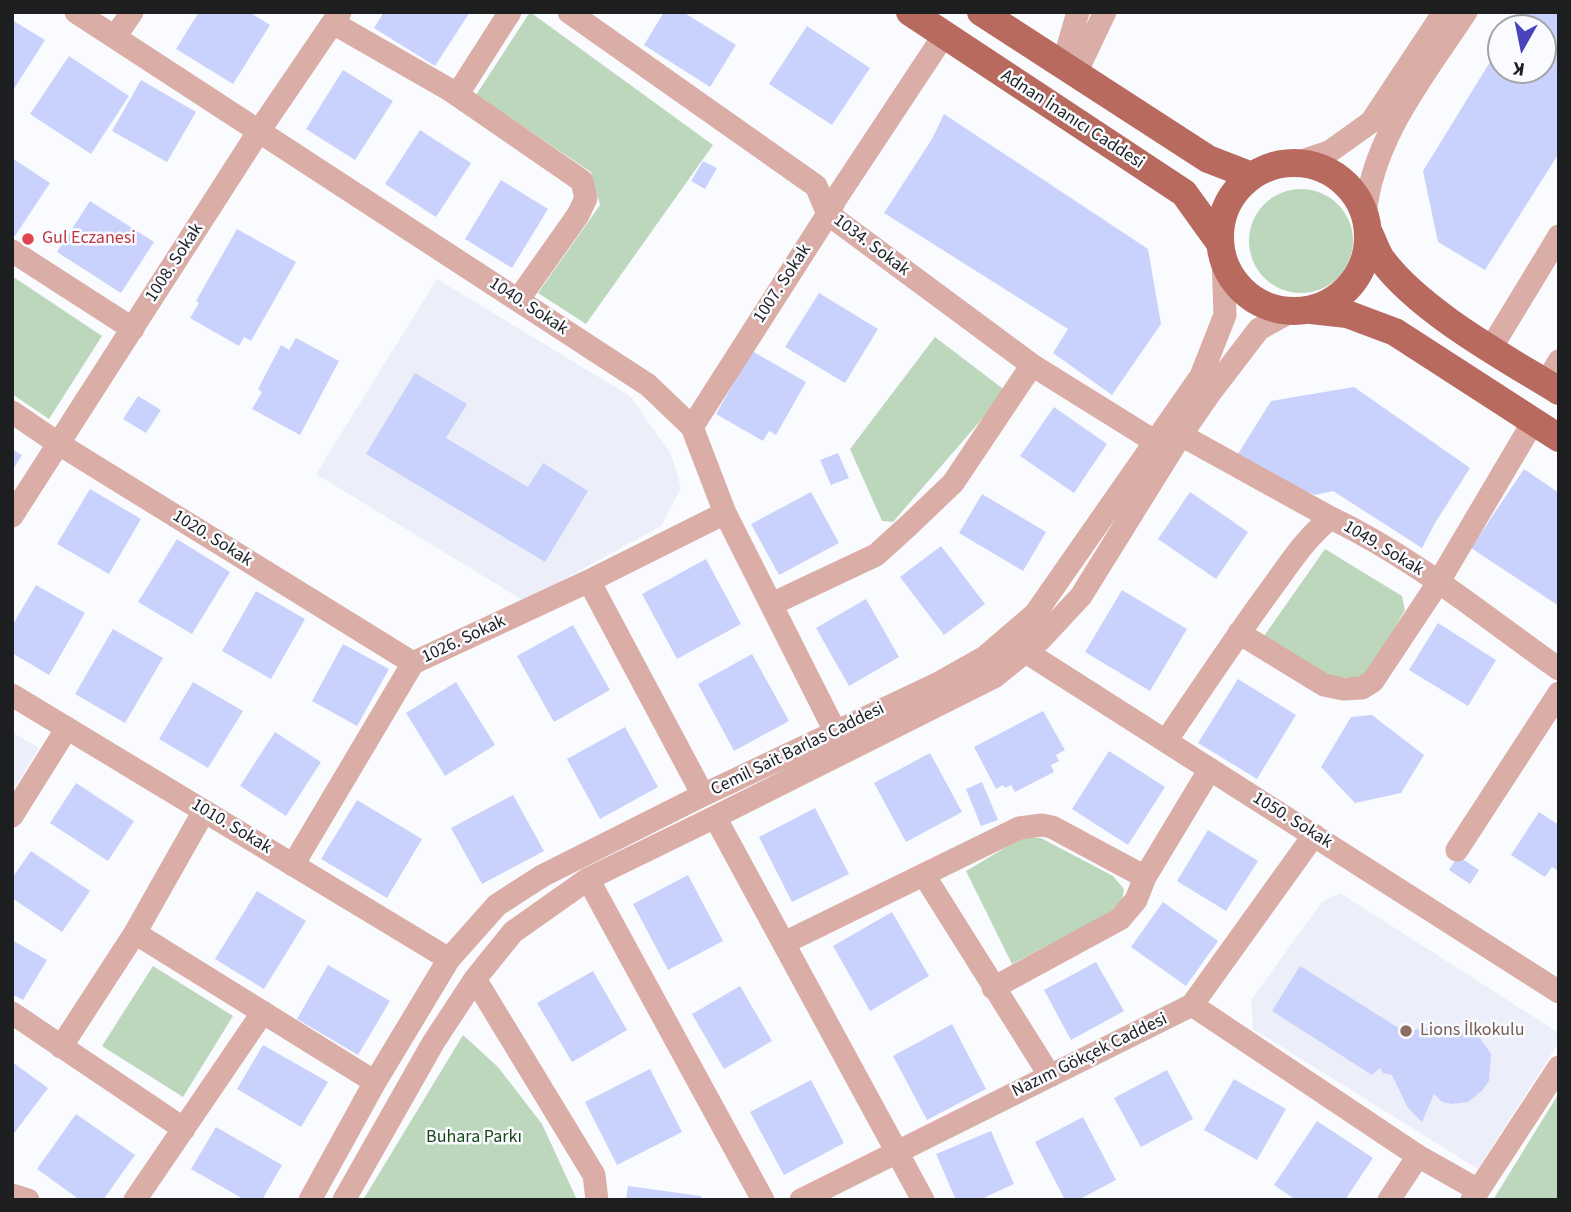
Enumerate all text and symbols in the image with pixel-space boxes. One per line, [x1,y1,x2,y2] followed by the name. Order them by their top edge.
[1487,14,1557,84] north arrow
[1511,54,1527,83] text: K
[996,66,1148,174] street label: Adnan İnanıcı Caddesi
[829,210,913,282] street label: 1034. Sokak
[141,219,209,307] street label: 1008. Sokak
[42,228,136,250] place label: Gul Eczanesi
[20,231,36,247] marker: Gul Eczanesi
[749,240,817,328] street label: 1007. Sokak
[484,273,572,341] street label: 1040. Sokak
[168,506,256,572] street label: 1020. Sokak
[1339,517,1427,581] street label: 1049. Sokak
[419,611,509,669] street label: 1026. Sokak
[708,699,888,801] street label: Cemil Sait Barlas Caddesi
[1248,788,1336,854] street label: 1050. Sokak
[187,795,275,859] street label: 1010. Sokak
[1009,1009,1171,1103] street label: Nazım Gökçek Caddesi
[1420,1020,1524,1042] place label: Lions İlkokulu
[1398,1023,1414,1039] marker: Lions İlkokulu
[426,1127,522,1149] park label: Buhara Parkı

